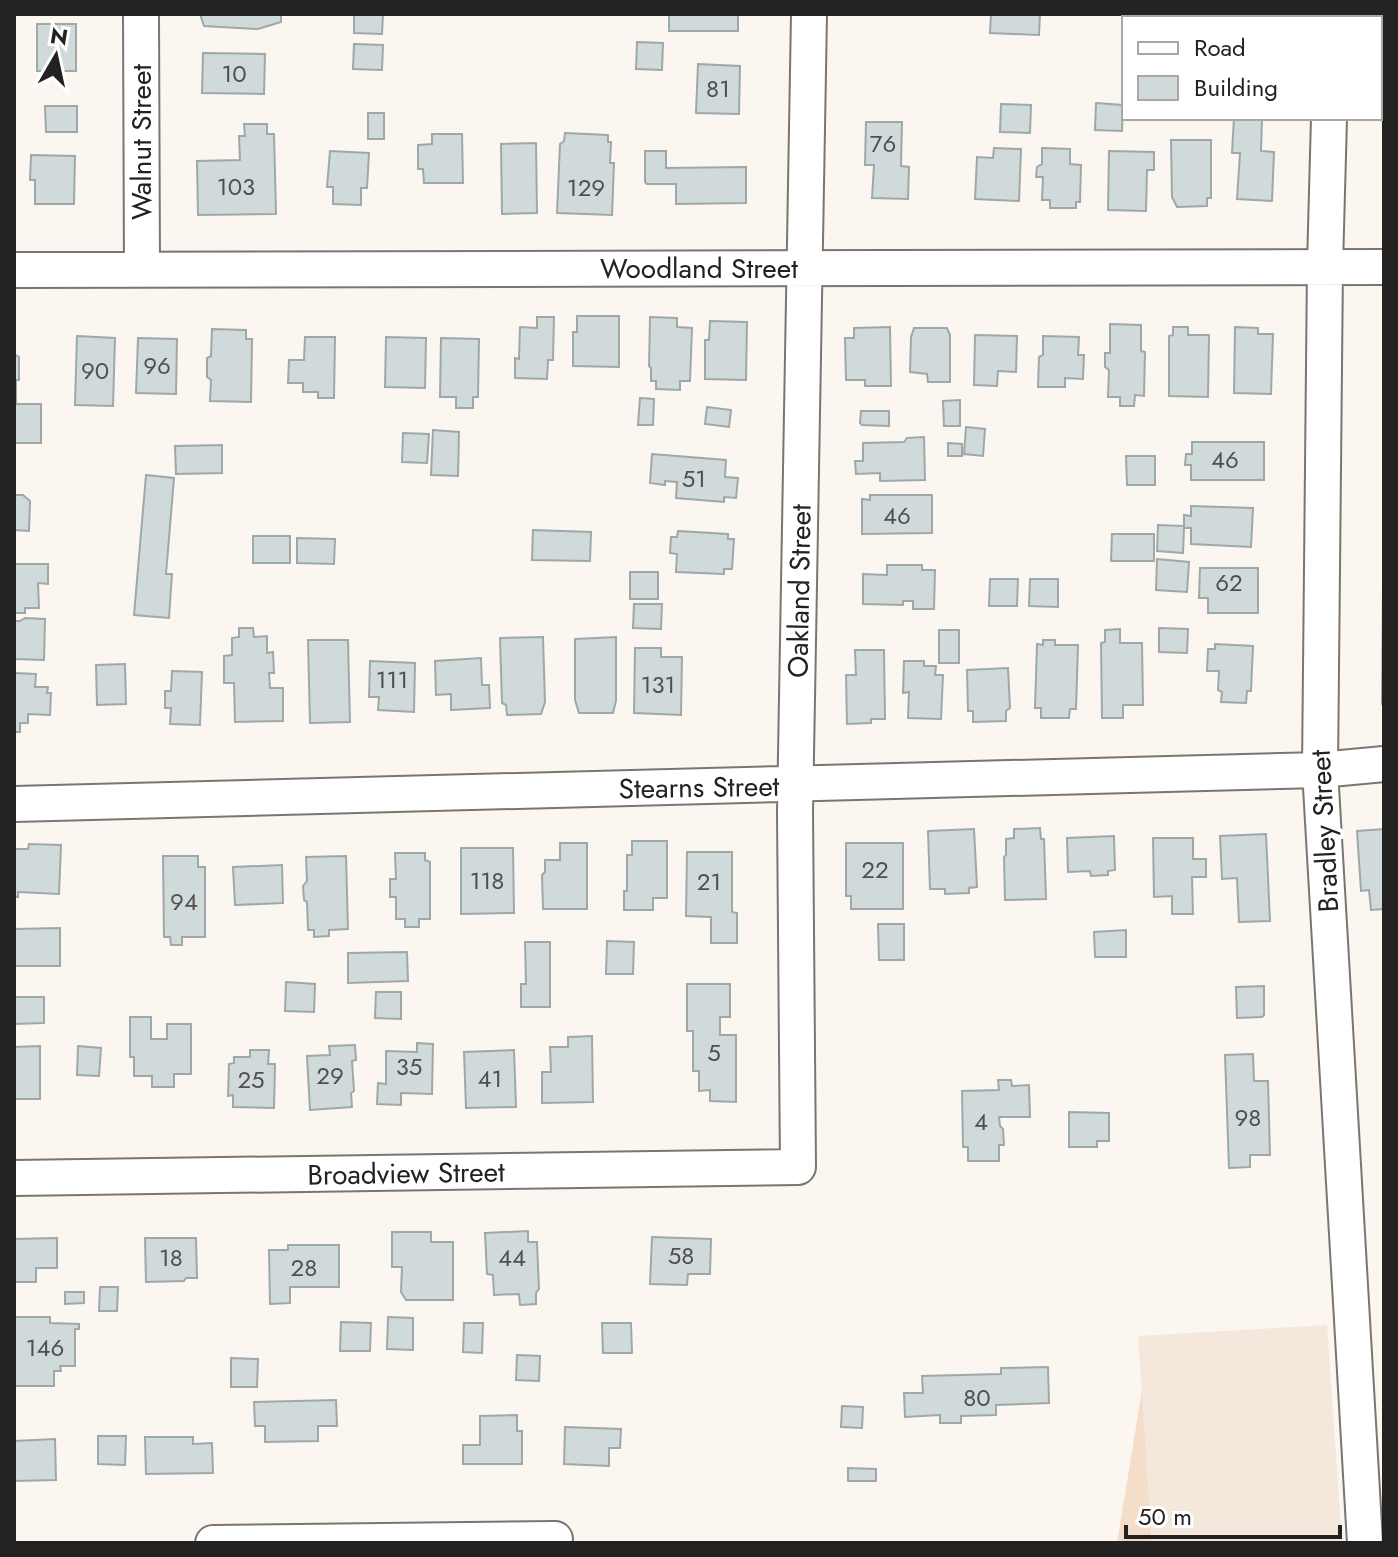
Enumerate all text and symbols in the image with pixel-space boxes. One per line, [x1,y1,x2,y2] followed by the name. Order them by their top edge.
[16,16,96,96] north arrow
[1122,16,1382,120] legend
[48,19,70,53] text: N
[1194,30,1246,65] text: Road
[221,56,247,91] house number: 10
[121,64,162,220] street label: Walnut Street
[1194,70,1278,105] text: Building
[706,71,730,106] house number: 81
[870,126,896,161] house number: 76
[217,169,255,204] house number: 103
[567,170,605,205] house number: 129
[600,248,798,289] street label: Woodland Street
[143,348,171,383] house number: 96
[81,353,109,388] house number: 90
[1211,442,1239,477] house number: 46
[682,461,706,496] house number: 51
[883,498,911,533] house number: 46
[777,504,822,678] street label: Oakland Street
[1215,565,1243,600] house number: 62
[376,662,408,697] house number: 111
[641,667,675,702] house number: 131
[1300,748,1349,913] street label: Bradley Street
[618,766,780,809] street label: Stearns Street
[861,852,889,887] house number: 22
[470,863,504,898] house number: 118
[697,864,721,899] house number: 21
[170,884,198,919] house number: 94
[707,1035,721,1070] house number: 5
[396,1049,422,1084] house number: 35
[316,1058,344,1093] house number: 29
[478,1061,502,1096] house number: 41
[237,1062,265,1097] house number: 25
[1235,1100,1261,1135] house number: 98
[974,1104,988,1139] house number: 4
[307,1151,505,1196] street label: Broadview Street
[668,1238,694,1273] house number: 58
[159,1240,183,1275] house number: 18
[498,1240,526,1275] house number: 44
[291,1250,317,1285] house number: 28
[26,1330,64,1365] house number: 146
[963,1380,991,1415] house number: 80
[1126,1489,1340,1539] scale bar
[1138,1499,1192,1534] text: 50 m

